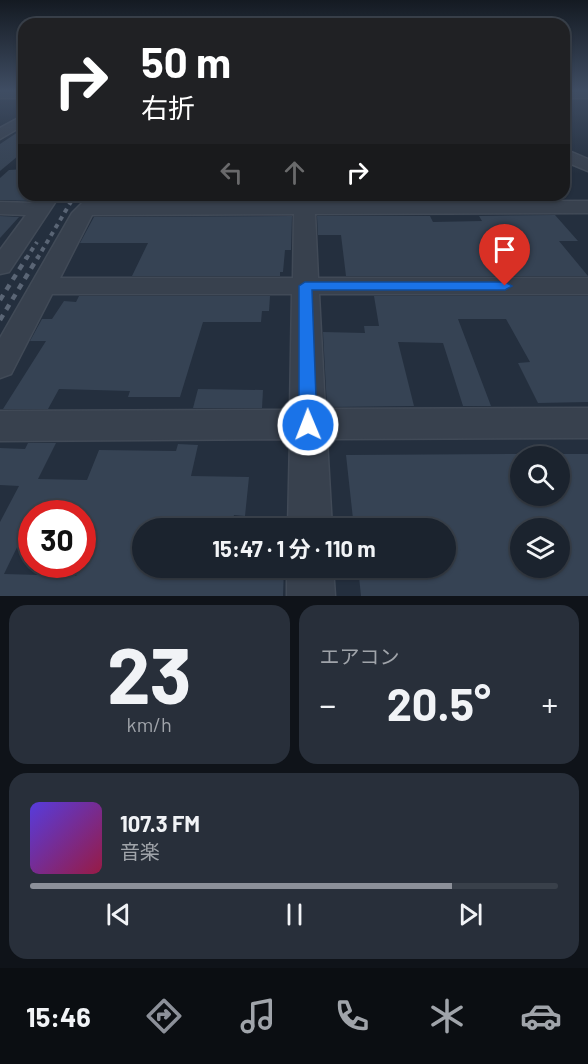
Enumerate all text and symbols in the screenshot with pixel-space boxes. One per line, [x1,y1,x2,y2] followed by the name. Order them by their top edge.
[141,36,231,86] text: 50 m
[42,42,120,120] icon: right
[141,91,195,123] text: 右折
[215,156,248,189] icon: left
[278,156,311,189] icon: ahead
[341,156,374,189] icon: right
[479,224,530,286] pin
[488,233,521,266] icon: arrive
[276,393,340,457] position arrow
[510,446,570,578] map controls
[510,446,570,506] button: search
[18,500,96,578] speed limit sign: 30
[510,518,570,578] button: layers
[212,535,376,561] text: 15:47 · 1 分 · 110 m
[107,626,192,720] text: 23
[320,644,400,668] text: エアコン
[387,676,491,730] text: 20.5°
[320,684,336,724] text: −
[542,684,558,724] text: +
[127,712,172,736] text: km/h
[120,810,200,836] text: 107.3 FM
[120,839,160,863] text: 音楽
[102,898,135,931] icon: previous
[278,898,311,931] icon: pause
[454,898,487,931] icon: next
[143,995,185,1037] icon: directions
[237,995,279,1037] icon: music
[331,995,373,1037] icon: phone
[426,995,468,1037] icon: climate
[520,995,562,1037] icon: car
[26,1000,91,1032] text: 15:46

